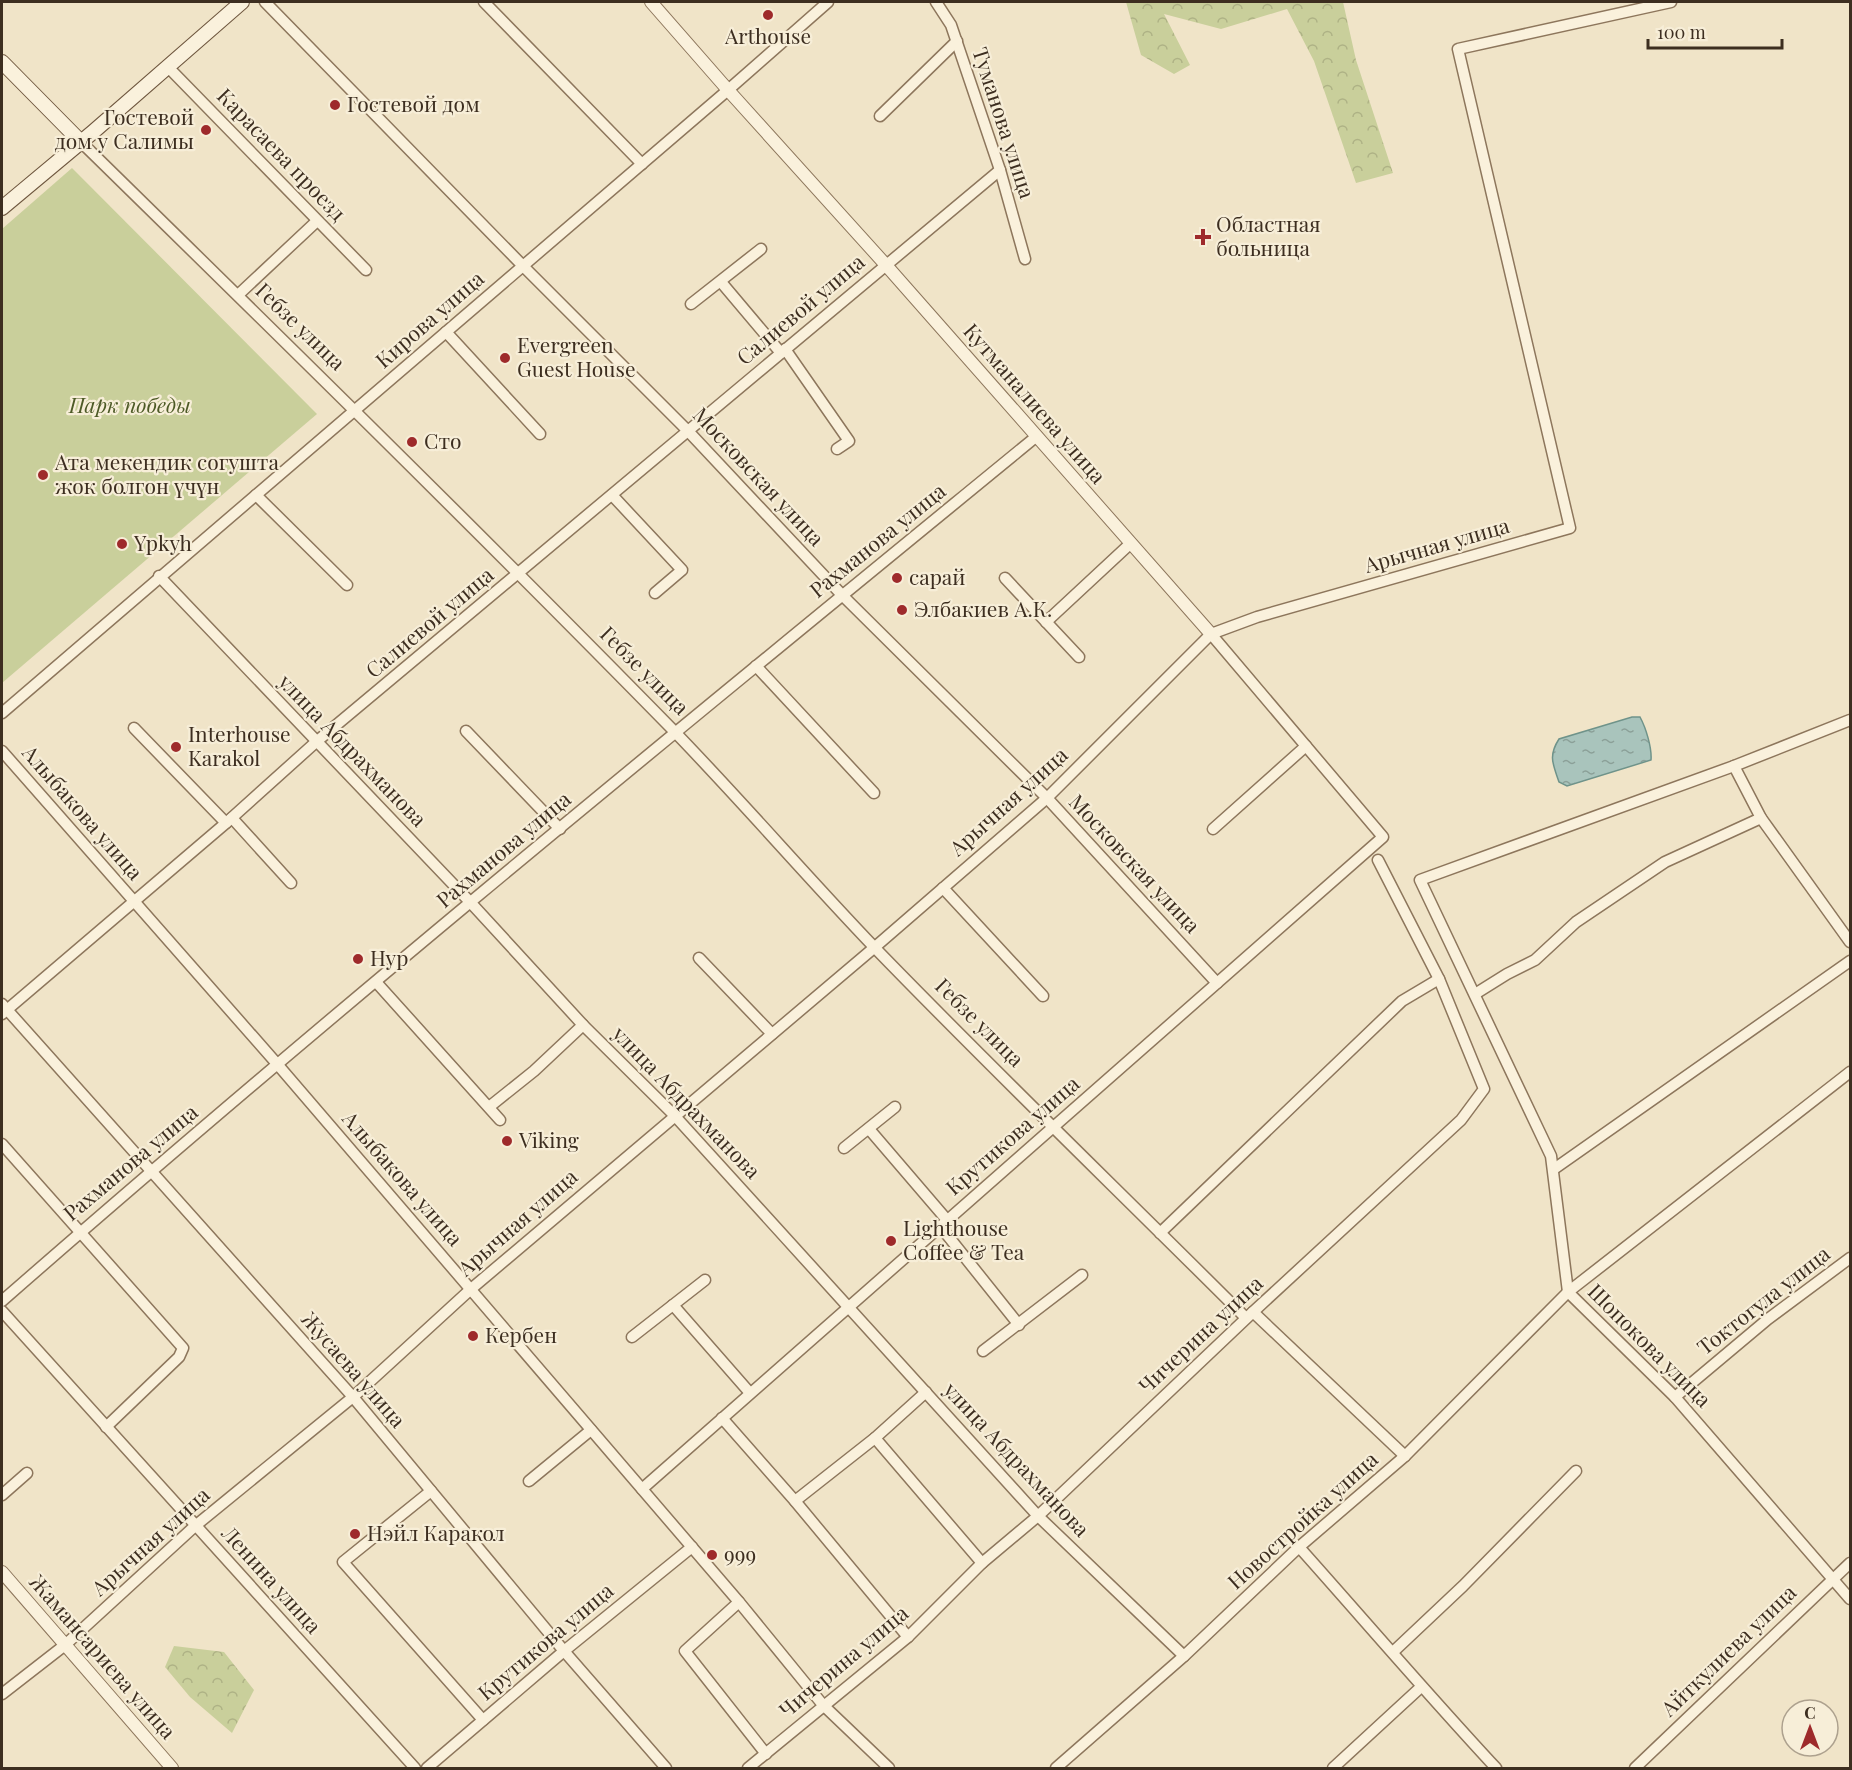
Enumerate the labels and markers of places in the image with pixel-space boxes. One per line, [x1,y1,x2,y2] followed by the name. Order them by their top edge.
[761,8,775,22] marker: Arthouse
[724,21,811,49] place label: Arthouse
[347,89,480,117] place label: Гостевой дом
[328,98,342,112] marker: Гостевой дом
[55,102,194,154] place label: Гостевой дом у Салимы
[199,123,213,137] marker: Гостевой дом у Салимы
[1216,209,1321,261] place label: Областная больница
[1194,228,1212,246] marker: Областная больница
[517,330,636,382] place label: Evergreen Guest House
[498,351,512,365] marker: Evergreen Guest House
[424,426,462,454] place label: Сто
[405,435,419,449] marker: Сто
[54,447,279,499] place label: Ата мекендик согушта жок болгон үчүн
[36,468,50,482] marker: Ата мекендик согушта жок болгон үчүн
[133,528,193,556] place label: Ypkyh
[115,537,129,551] marker: Ypkyh
[909,562,965,590] place label: сарай
[890,571,904,585] marker: сарай
[914,594,1052,622] place label: Элбакиев А.К.
[895,603,909,617] marker: Элбакиев А.К.
[188,719,291,771] place label: Interhouse Karakol
[169,740,183,754] marker: Interhouse Karakol
[370,943,408,971] place label: Нур
[351,952,365,966] marker: Нур
[518,1125,579,1153] place label: Viking
[500,1134,514,1148] marker: Viking
[903,1213,1025,1265] place label: Lighthouse Coffee & Tea
[884,1234,898,1248] marker: Lighthouse Coffee & Tea
[485,1320,557,1348] place label: Кербен
[466,1329,480,1343] marker: Кербен
[367,1518,505,1546] place label: Нэйл Каракол
[348,1527,362,1541] marker: Нэйл Каракол
[724,1539,756,1567] place label: 999
[705,1548,719,1562] marker: 999

